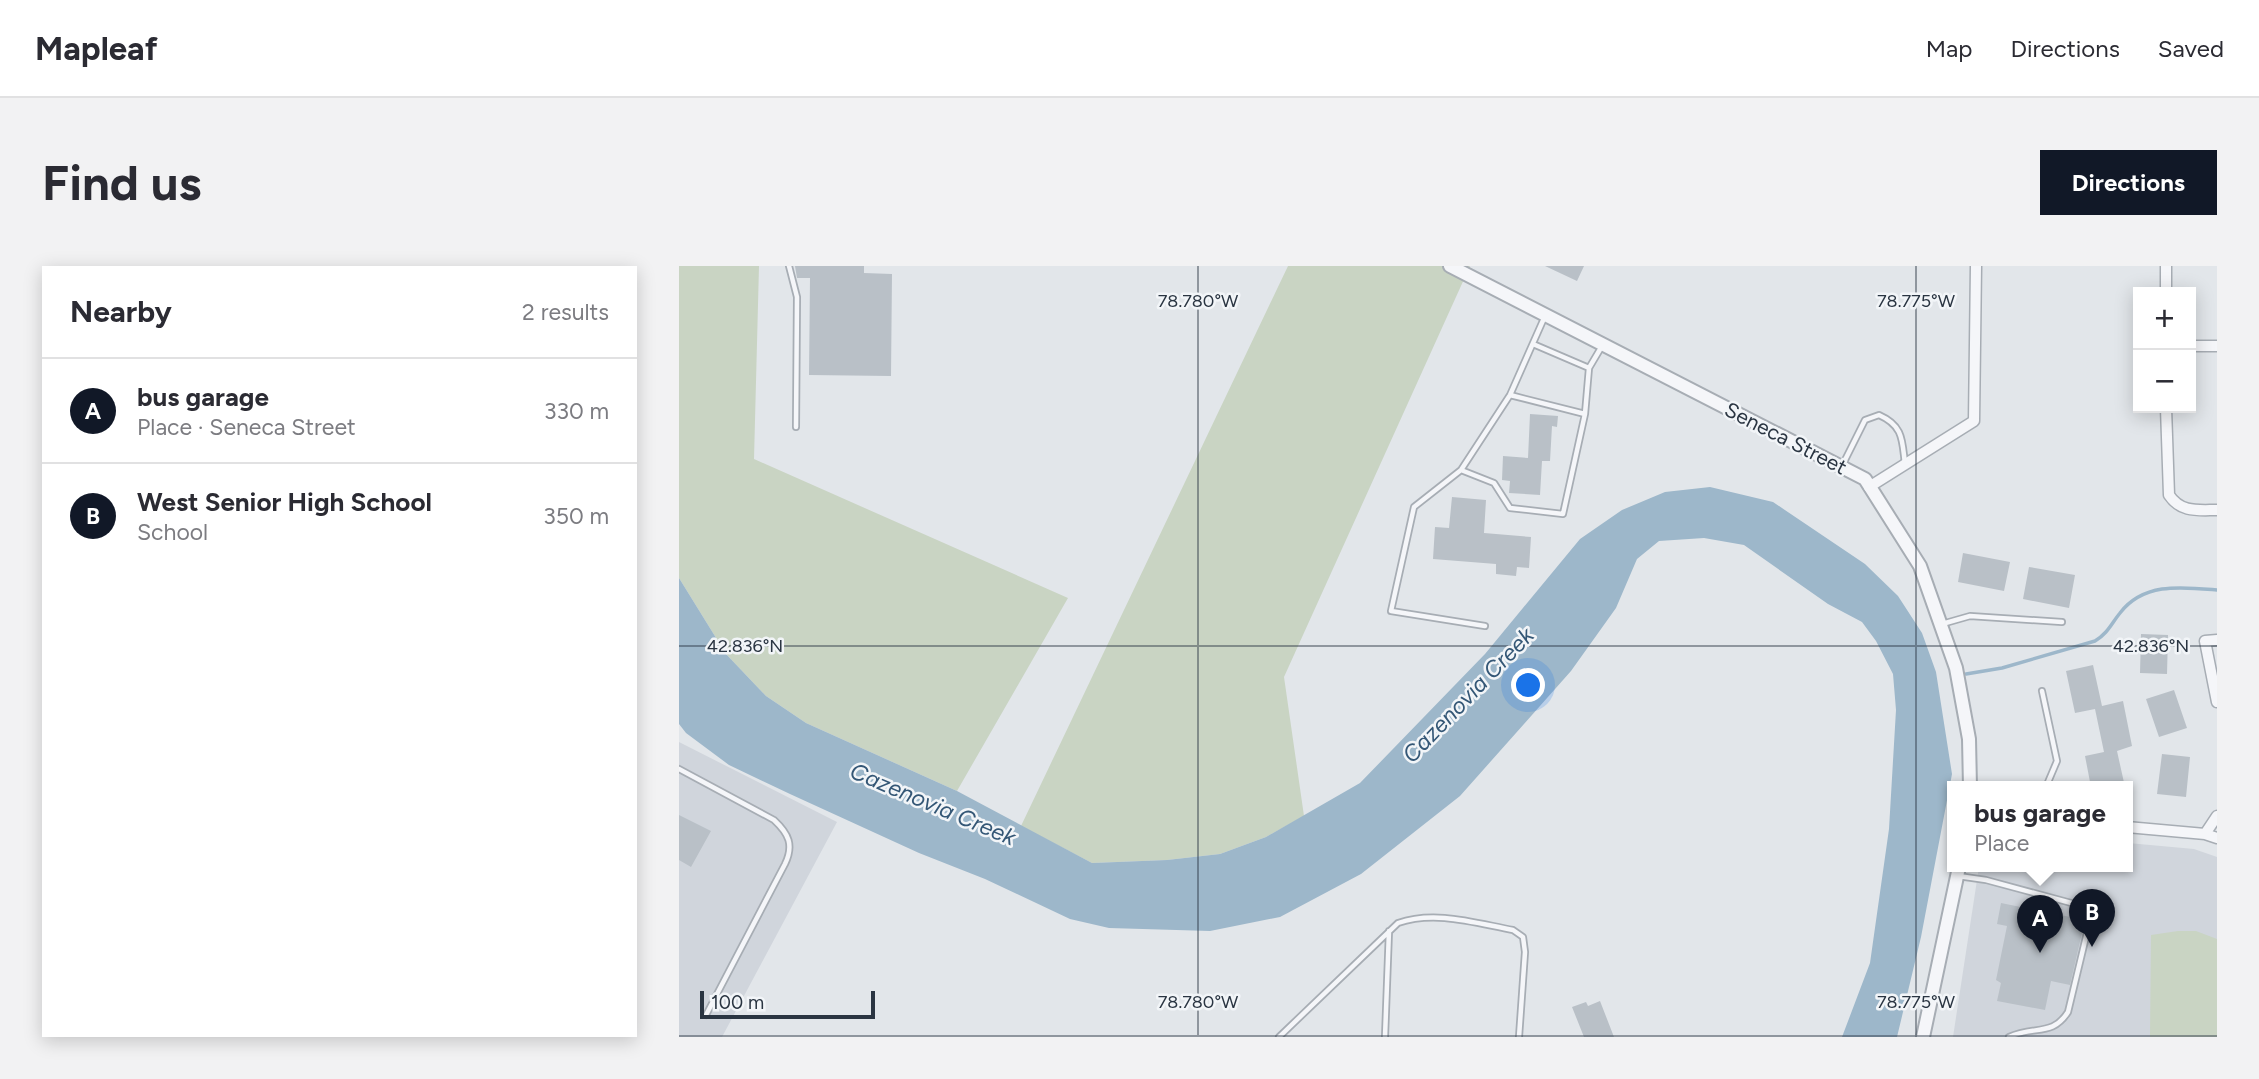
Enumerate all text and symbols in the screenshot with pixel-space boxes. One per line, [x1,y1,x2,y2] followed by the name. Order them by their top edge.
[35,29,158,68] text: Mapleaf
[1926,34,1972,63] text: Map
[2010,34,2120,63] text: Directions
[2158,34,2224,63] text: Saved
[2040,150,2217,215] button: Directions
[42,153,201,212] text: Find us
[2133,287,2196,413] map controls
[2133,287,2196,350] button: +
[1158,290,1239,312] text: 78.780°W
[1877,290,1956,312] text: 78.775°W
[70,293,172,330] text: Nearby
[522,298,609,326] text: 2 results
[2133,350,2196,413] button: −
[137,381,269,413] text: bus garage
[85,397,101,425] text: A
[544,397,609,425] text: 330 m
[1721,397,1851,479] street label: Seneca Street
[137,413,356,441] text: Place · Seneca Street
[137,486,432,518] text: West Senior High School
[86,502,100,530] text: B
[543,502,609,530] text: 350 m
[137,518,208,546] text: School
[1396,621,1540,768] water label: Cazenovia Creek
[707,635,783,657] text: 42.836°N
[2113,635,2189,657] text: 42.836°N
[1511,668,1545,702] your location
[846,757,1021,852] water label: Cazenovia Creek
[1947,781,2133,872] popup
[1974,797,2106,829] text: bus garage
[1974,829,2029,857] text: Place
[2069,889,2115,947] pin: B
[2017,895,2063,953] pin: A
[700,988,875,1020] scale bar
[711,991,764,1014] text: 100 m
[1158,991,1239,1013] text: 78.780°W
[1877,991,1956,1013] text: 78.775°W

